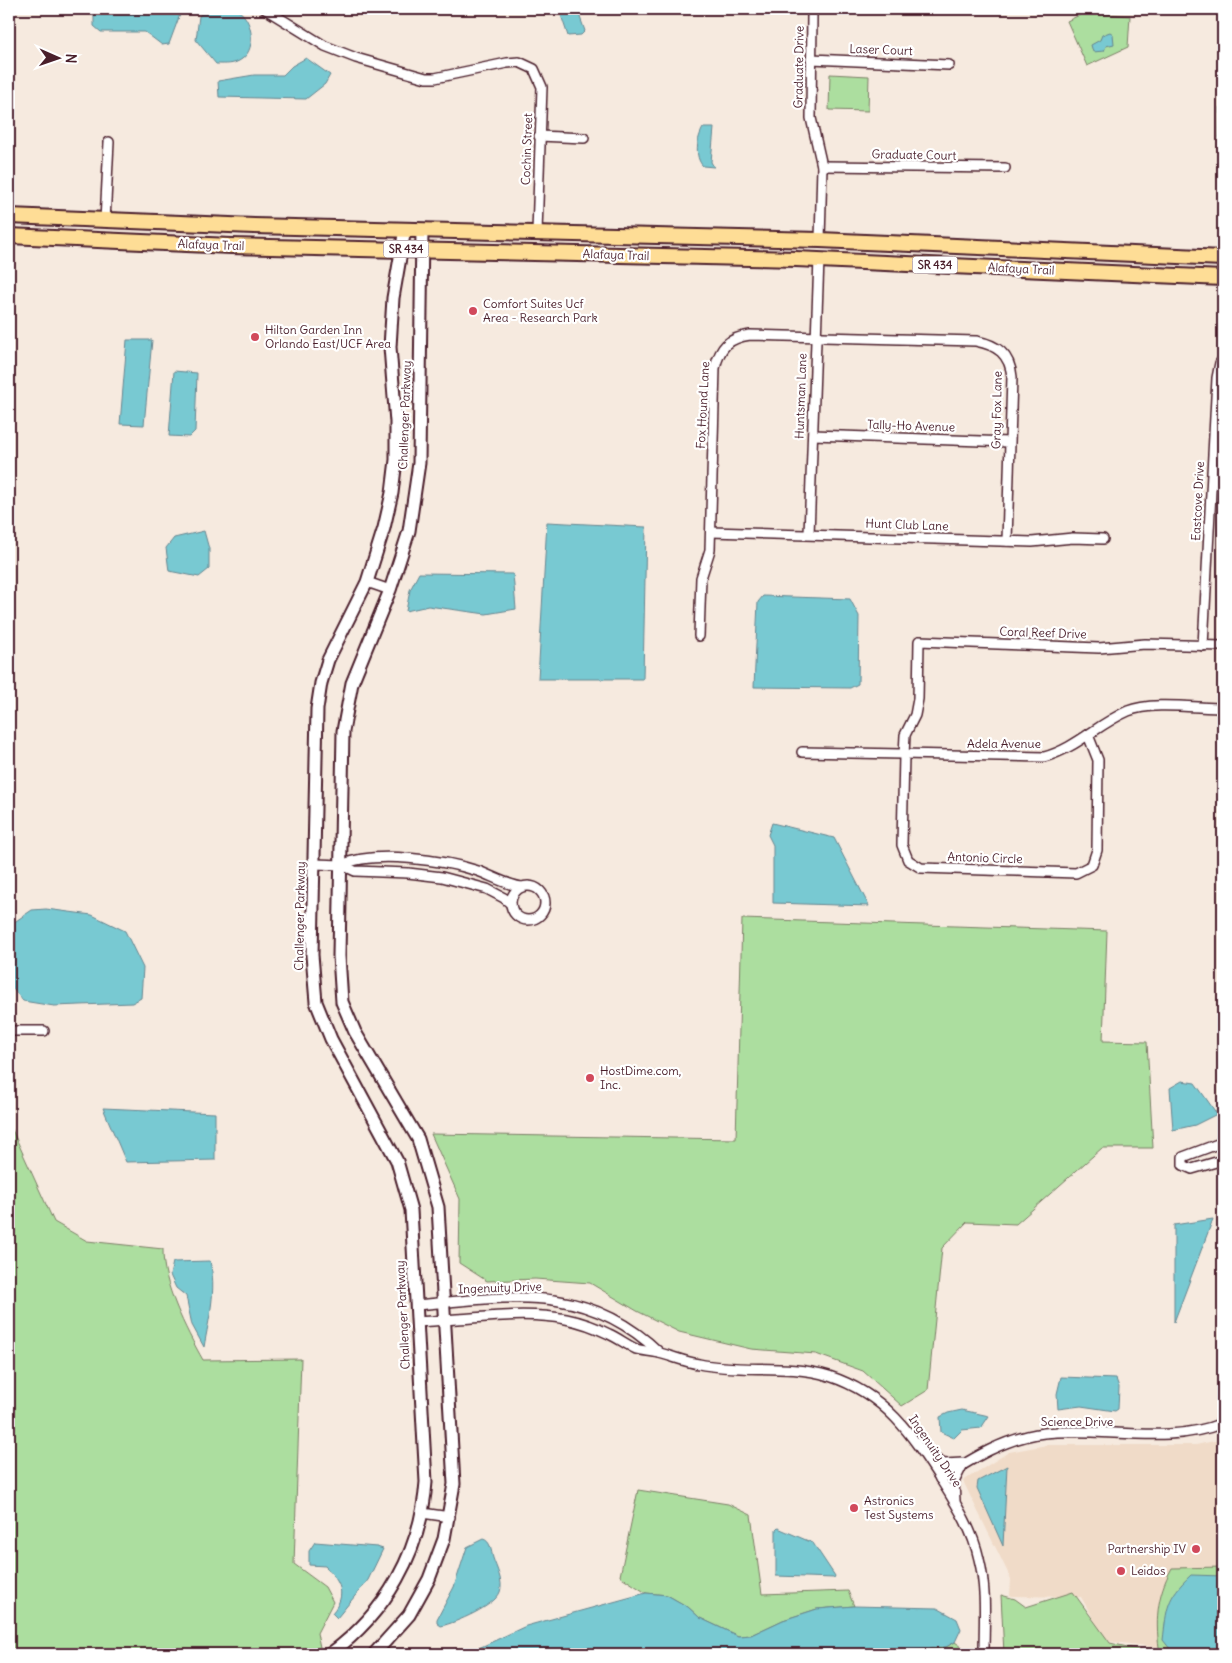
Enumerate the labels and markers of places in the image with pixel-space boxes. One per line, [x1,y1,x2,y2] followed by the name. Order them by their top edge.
[483,296,598,325] place label: Comfort Suites Ucf Area - Research Park
[467,305,479,317] marker: Comfort Suites Ucf Area - Research Park
[265,322,391,351] place label: Hilton Garden Inn Orlando East/UCF Area
[249,331,261,343] marker: Hilton Garden Inn Orlando East/UCF Area
[600,1063,681,1092] place label: HostDime.com, Inc.
[584,1072,596,1084] marker: HostDime.com, Inc.
[864,1493,934,1522] place label: Astronics Test Systems
[848,1502,860,1514] marker: Astronics Test Systems
[1107,1541,1186,1556] place label: Partnership IV
[1190,1543,1202,1555] marker: Partnership IV
[1131,1563,1166,1578] place label: Leidos
[1115,1565,1127,1577] marker: Leidos

